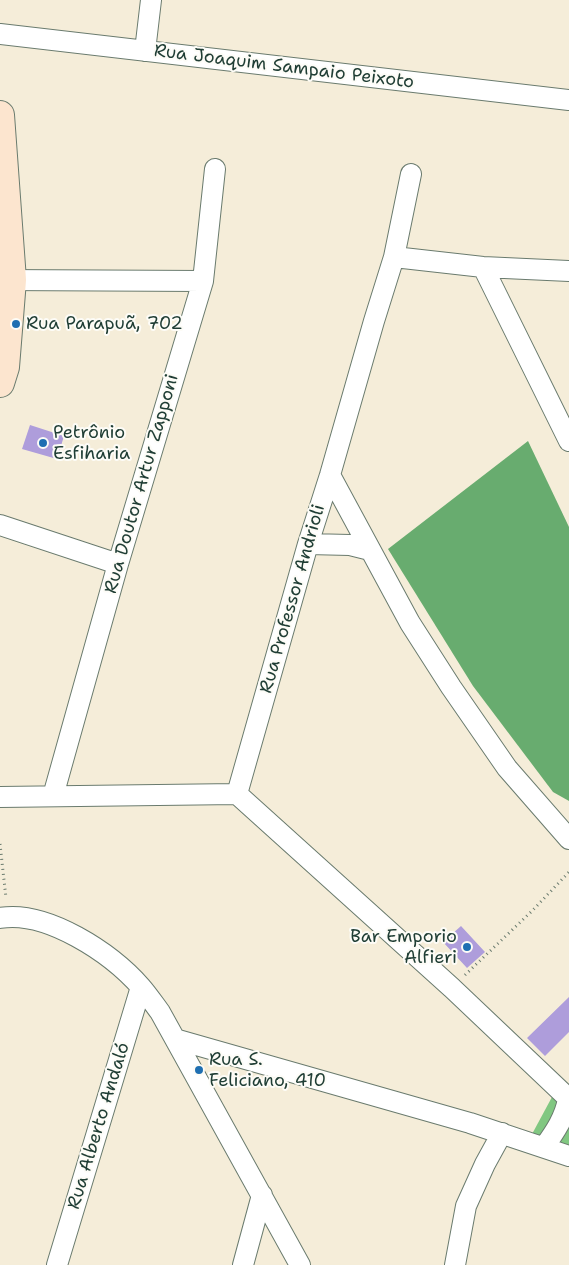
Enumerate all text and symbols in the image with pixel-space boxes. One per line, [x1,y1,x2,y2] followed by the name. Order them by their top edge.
[153,40,415,94] street label: Rua Joaquim Sampaio Peixoto
[26,313,183,335] place label: Rua Parapuã, 702
[10,318,22,330] marker: Rua Parapuã, 702
[100,372,184,596] street label: Rua Doutor Artur Zapponi
[53,422,130,464] place label: Petrônio Esfiharia
[37,437,49,449] marker: Petrônio Esfiharia
[256,502,330,696] street label: Rua Professor Andrioli
[350,926,457,969] place label: Bar Emporio Alfieri
[461,941,473,953] marker: Bar Emporio Alfieri
[63,1040,135,1212] street label: Rua Alberto Andaló
[209,1049,326,1092] place label: Rua S. Feliciano, 410
[193,1064,205,1076] marker: Rua S. Feliciano, 410

